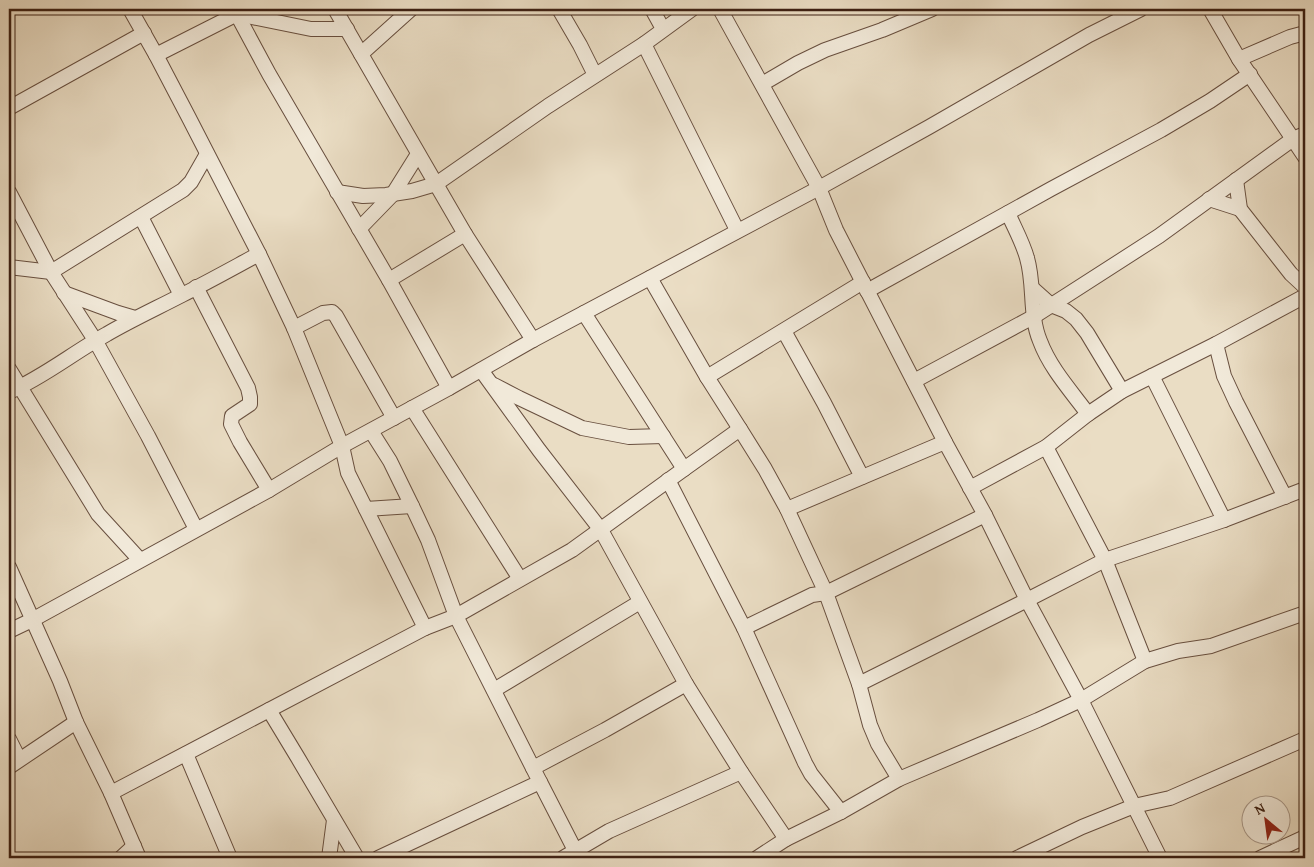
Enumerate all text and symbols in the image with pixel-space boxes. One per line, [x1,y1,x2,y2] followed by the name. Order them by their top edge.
[1242,794,1292,844] north arrow
[1251,797,1269,820] text: N

